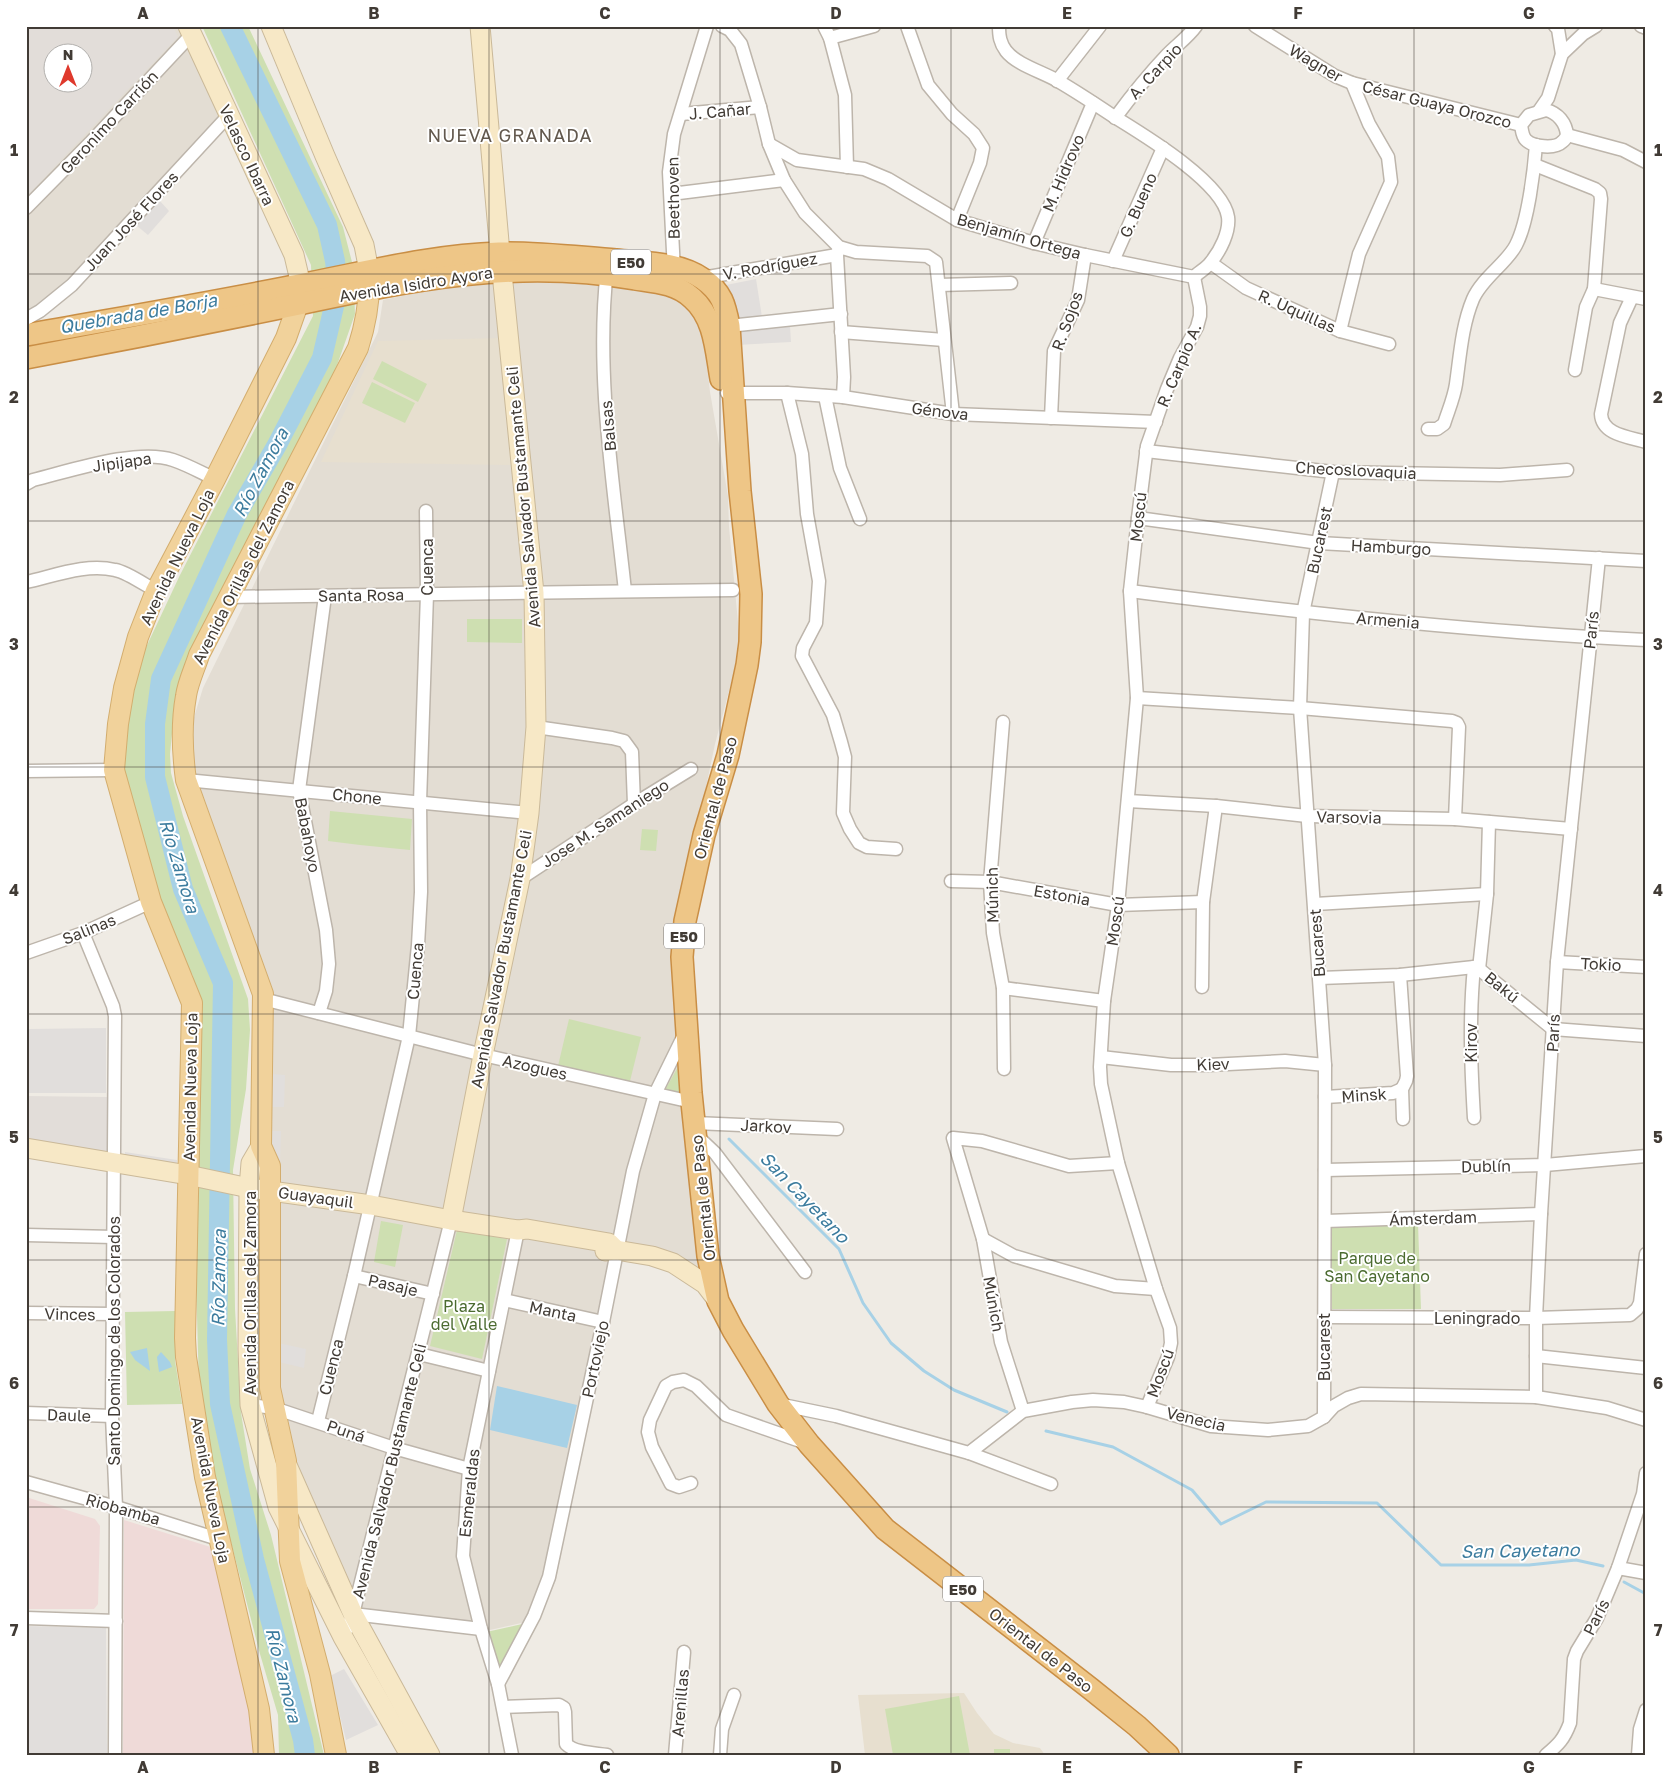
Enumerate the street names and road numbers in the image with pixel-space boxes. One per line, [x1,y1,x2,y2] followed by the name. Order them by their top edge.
[1124,39,1186,103] street label: A. Carpio
[1285,40,1347,86] street label: Wagner
[56,66,162,178] street label: Geronimo Carrión
[1360,76,1514,132] street label: César Guaya Orozco
[688,98,752,124] street label: J. Cañar
[215,101,279,209] street label: Velasco Ibarra
[1038,131,1088,215] street label: M. Hidrovo
[662,157,684,239] street label: Beethoven
[79,167,183,275] street label: Juan José Flores
[1115,169,1161,241] street label: G. Bueno
[955,209,1083,263] street label: Benjamín Ortega
[721,248,819,284] street label: V. Rodríguez
[611,250,651,274] road number: E50
[338,262,494,306] street label: Avenida Isidro Ayora
[1255,285,1339,337] street label: R. Uquillas
[1047,289,1087,353] street label: R. Sojos
[1152,320,1206,410] street label: R. Carpio A.
[502,365,544,629] street label: Avenida Salvador Bustamante Celi
[910,398,970,424] street label: Génova
[596,400,620,452] street label: Balsas
[91,448,153,476] street label: Jipijapa
[1295,457,1417,483] street label: Checoslovaquia
[188,476,298,668] street label: Avenida Orillas del Zamora
[135,486,219,628] street label: Avenida Nueva Loja
[1125,491,1151,543] street label: Moscú
[1302,504,1336,576] street label: Bucarest
[1350,535,1432,559] street label: Hamburgo
[417,538,437,596] street label: Cuenca
[318,584,404,606] street label: Santa Rosa
[1355,607,1421,633] street label: Armenia
[1579,610,1603,650] street label: París
[689,734,741,862] street label: Oriental de Paso
[537,774,673,872] street label: Jose M. Samaniego
[331,783,383,809] street label: Chone
[291,796,325,874] street label: Babahoyo
[1316,806,1382,828] street label: Varsovia
[466,828,536,1090] street label: Avenida Salvador Bustamante Celi
[982,867,1002,923] street label: Múnich
[1032,880,1092,910] street label: Estonia
[1102,895,1128,947] street label: Moscú
[1305,908,1329,978] street label: Bucarest
[59,909,119,949] street label: Salinas
[664,924,704,948] road number: E50
[403,942,427,1000] street label: Cuenca
[1580,953,1622,975] street label: Tokio
[1481,967,1523,1007] street label: Bakú
[179,1012,201,1162] street label: Avenida Nueva Loja
[1542,1013,1564,1053] street label: París
[1461,1023,1481,1063] street label: Kirov
[501,1050,569,1084] street label: Azogues
[1196,1053,1230,1075] street label: Kiev
[1341,1083,1387,1107] street label: Minsk
[740,1115,792,1137] street label: Jarkov
[686,1134,720,1262] street label: Oriental de Paso
[1461,1156,1511,1176] street label: Dublín
[277,1182,355,1212] street label: Guayaquil
[240,1191,260,1395] street label: Avenida Orillas del Zamora
[1389,1206,1477,1230] street label: Ámsterdam
[104,1216,124,1466] street label: Santo Domingo de los Colorados
[366,1270,420,1300] street label: Pasaje
[979,1275,1009,1333] street label: Múnich
[527,1296,579,1326] street label: Manta
[44,1304,96,1324] street label: Vinces
[1434,1308,1520,1328] street label: Leningrado
[1314,1313,1334,1381] street label: Bucarest
[577,1318,613,1400] street label: Portoviejo
[314,1337,348,1397] street label: Cuenca
[348,1341,430,1601] street label: Avenida Salvador Bustamante Celi
[1142,1346,1178,1400] street label: Moscú
[1164,1402,1228,1436] street label: Venecia
[47,1404,91,1426] street label: Daule
[187,1415,235,1565] street label: Avenida Nueva Loja
[324,1415,368,1447] street label: Puná
[454,1448,484,1538] street label: Esmeraldas
[83,1489,163,1529] street label: Riobamba
[943,1576,983,1602] road number: E50
[1578,1595,1614,1639] street label: París
[985,1603,1097,1697] street label: Oriental de Paso
[667,1668,693,1738] street label: Arenillas

